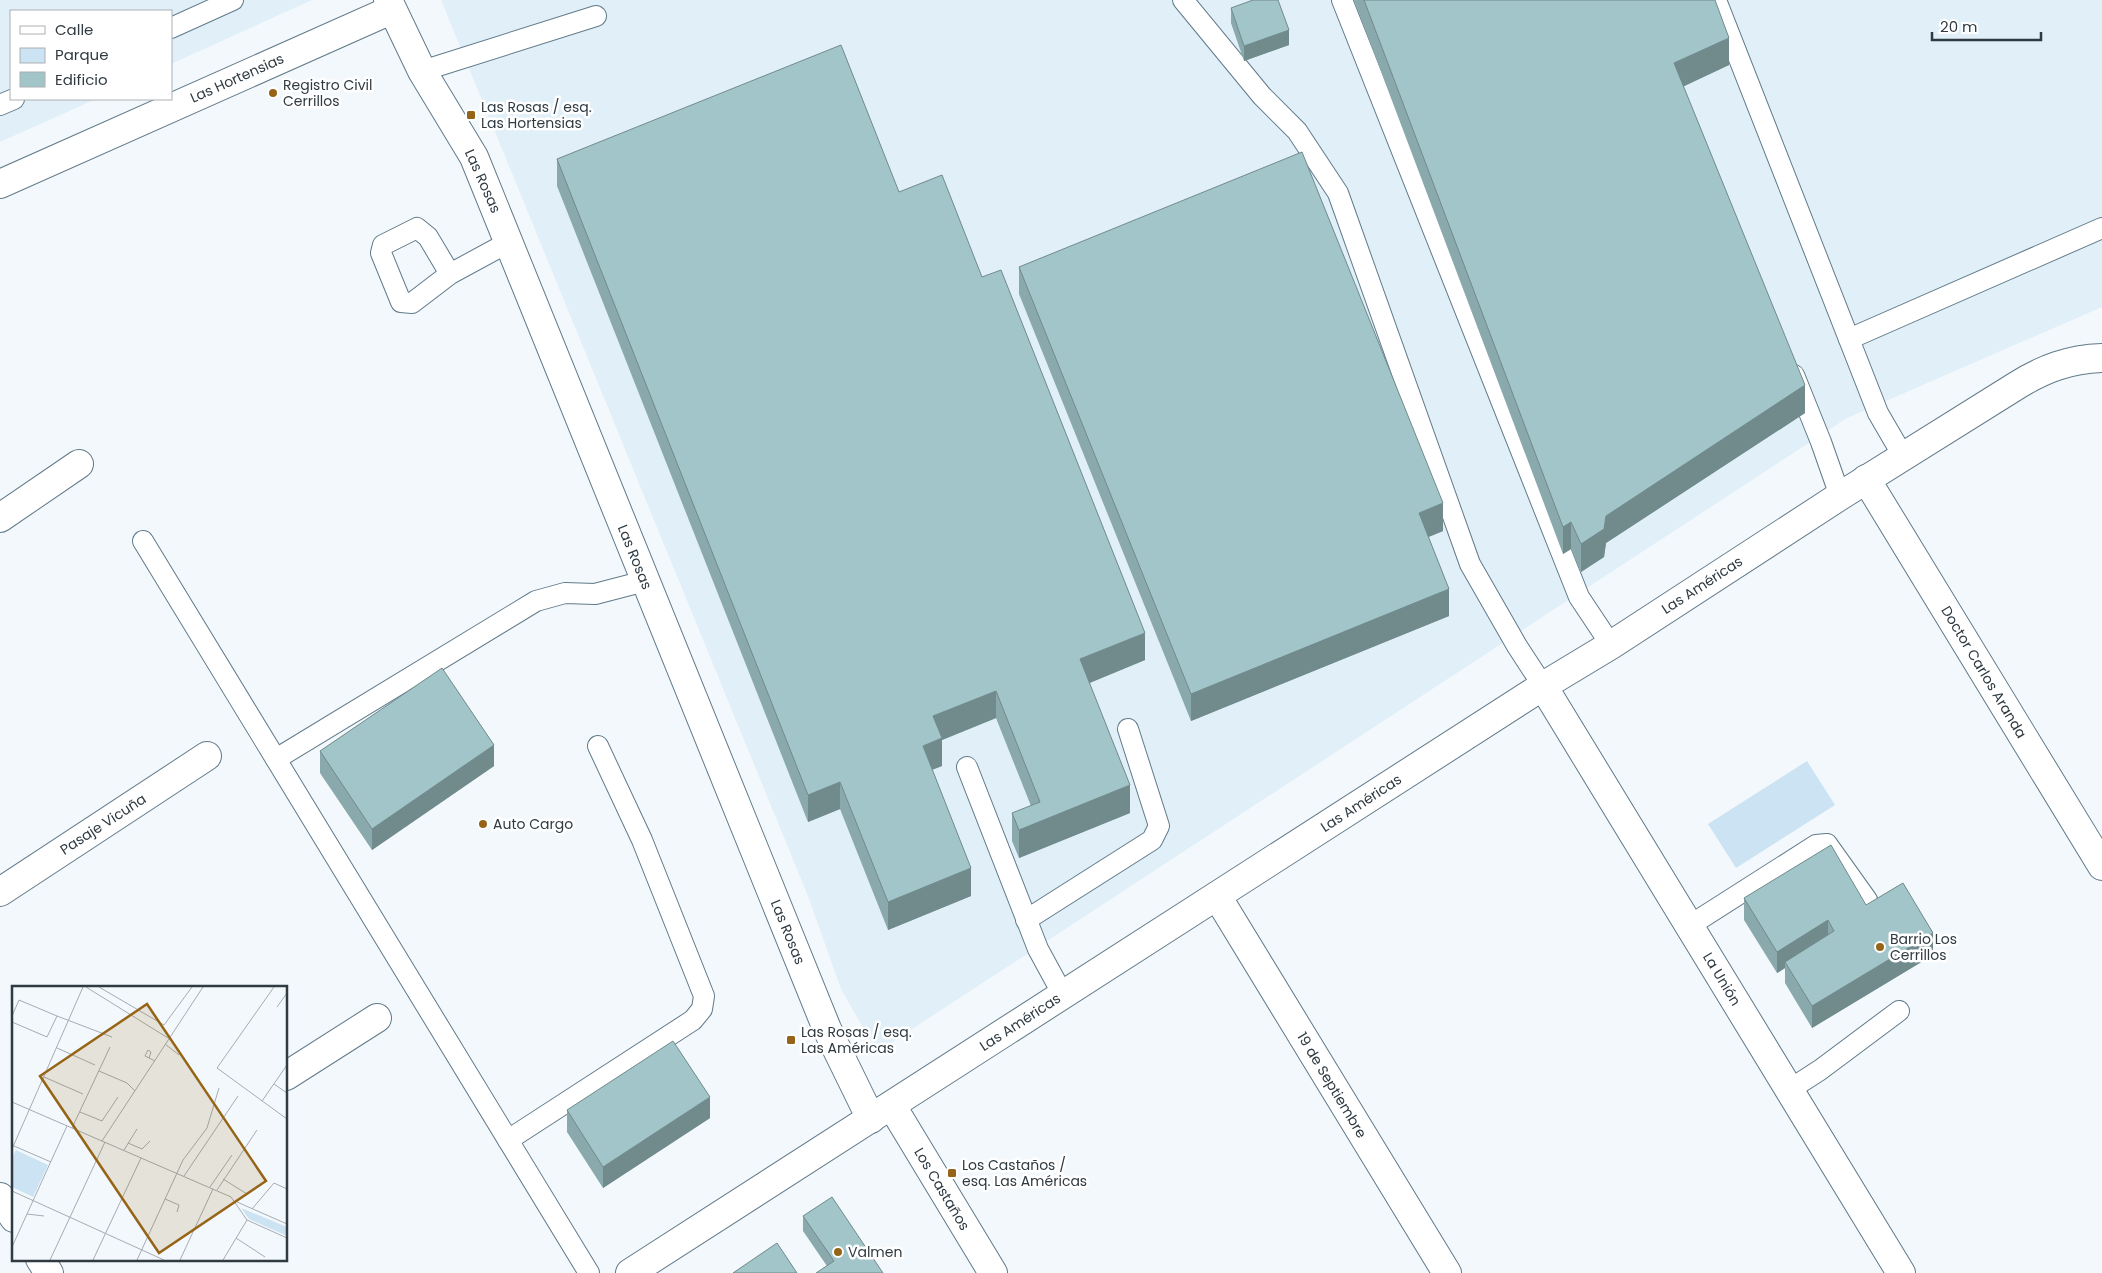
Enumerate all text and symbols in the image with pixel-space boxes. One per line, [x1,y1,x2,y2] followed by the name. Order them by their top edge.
[10,10,172,100] legend
[1932,10,2041,42] scale bar
[1940,16,1978,37] text: 20 m
[55,19,93,40] text: Calle
[55,44,108,65] text: Parque
[187,48,287,108] street label: Las Hortensias
[55,69,108,90] text: Edificio
[283,75,372,111] place label: Registro Civil Cerrillos
[267,87,279,99] marker: Registro Civil Cerrillos
[481,97,592,133] place label: Las Rosas / esq. Las Hortensias
[465,109,477,121] marker: Las Rosas / esq. Las Hortensias
[460,146,506,216] street label: Las Rosas
[613,522,657,592] street label: Las Rosas
[1658,551,1746,619] street label: Las Américas
[1936,602,2032,742] street label: Doctor Carlos Aranda
[1317,769,1405,837] street label: Las Américas
[56,789,150,859] street label: Pasaje Vicuña
[493,814,573,834] place label: Auto Cargo
[477,818,489,830] marker: Auto Cargo
[766,897,810,967] street label: Las Rosas
[1890,929,1957,965] place label: Barrio Los Cerrillos
[1874,941,1886,953] marker: Barrio Los Cerrillos
[1698,949,1746,1009] street label: La Unión
[12,986,288,1260] inset map
[976,988,1064,1056] street label: Las Américas
[801,1022,912,1058] place label: Las Rosas / esq. Las Américas
[1292,1028,1372,1142] street label: 19 de Septiembre
[785,1034,797,1046] marker: Las Rosas / esq. Las Américas
[909,1144,975,1234] street label: Los Castaños
[962,1155,1087,1191] place label: Los Castaños / esq. Las Américas
[946,1167,958,1179] marker: Los Castaños / esq. Las Américas
[848,1242,902,1262] place label: Valmen
[832,1246,844,1258] marker: Valmen

